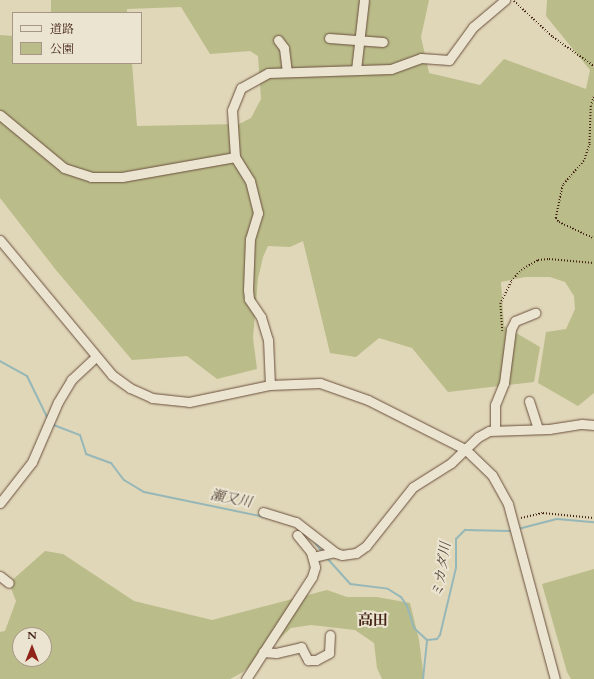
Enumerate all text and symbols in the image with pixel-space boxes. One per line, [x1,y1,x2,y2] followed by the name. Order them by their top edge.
[12,12,142,64] legend
[50,21,74,37] text: 道路
[50,41,74,57] text: 公園
[209,487,253,511] water label: 瀬又川
[429,541,455,599] water label: ミカダ川
[358,612,388,630] district label: 高田
[12,627,52,667] north arrow
[27,628,37,643] text: N

